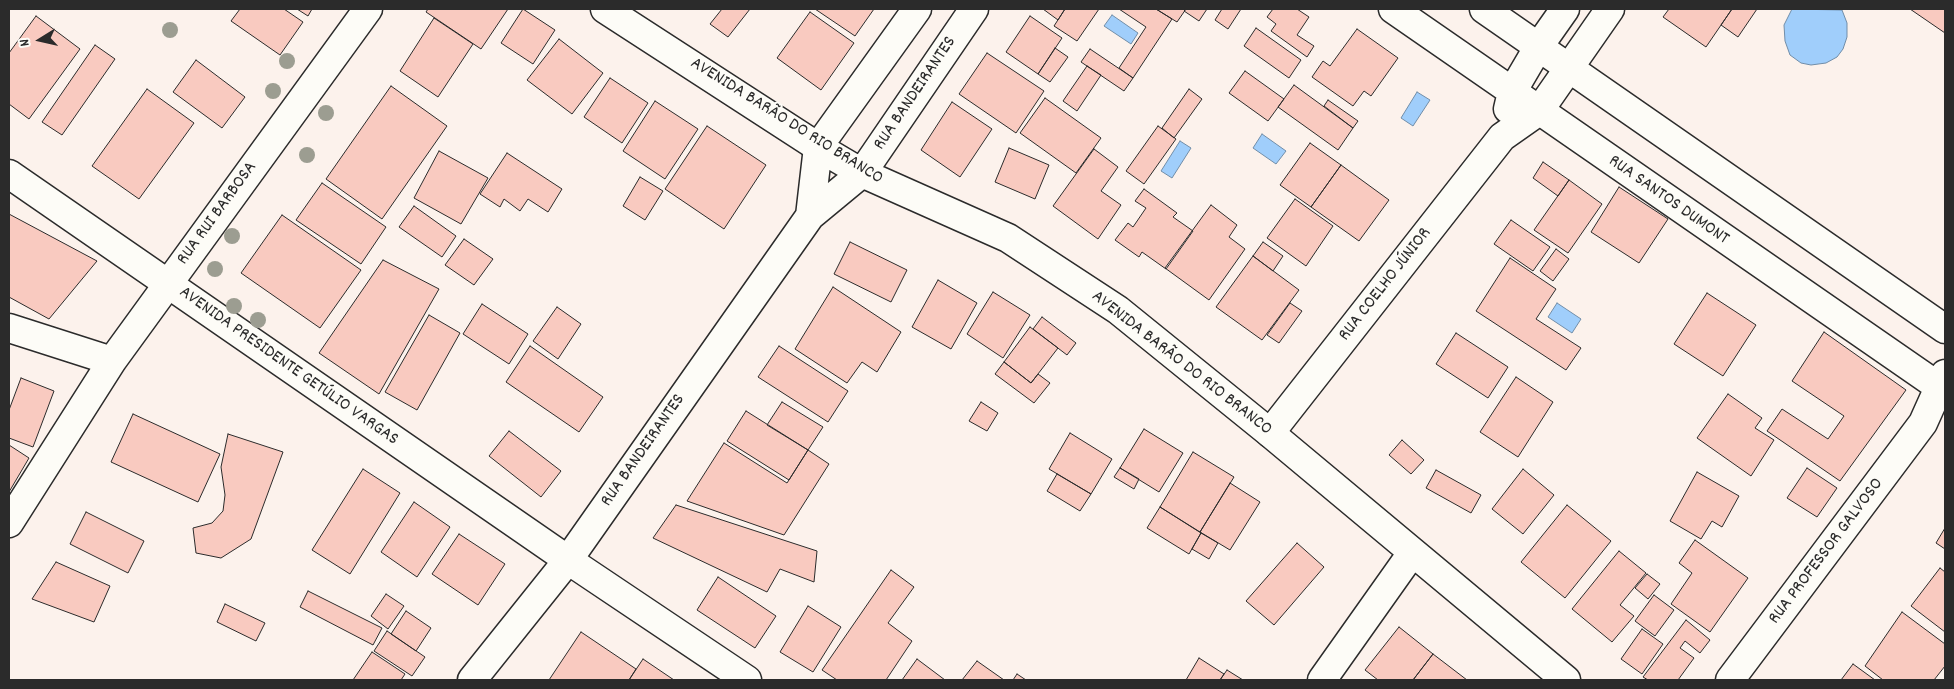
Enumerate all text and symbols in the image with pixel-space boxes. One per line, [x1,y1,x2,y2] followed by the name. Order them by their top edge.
[15,15,65,65] north arrow
[870,33,962,155] street label: RUA BANDEIRANTES
[15,37,36,48] text: N
[686,54,886,190] street label: AVENIDA BARÃO DO RIO BRANCO
[1603,151,1733,251] street label: RUA SANTOS DUMONT
[173,158,263,270] street label: RUA RUI BARBOSA
[1335,224,1437,346] street label: RUA COELHO JÚNIOR
[174,283,402,451] street label: AVENIDA PRESIDENTE GETÚLIO VARGAS
[1086,287,1276,441] street label: AVENIDA BARÃO DO RIO BRANCO
[597,391,691,511] street label: RUA BANDEIRANTES
[1765,475,1889,629] street label: RUA PROFESSOR GALVOSO

